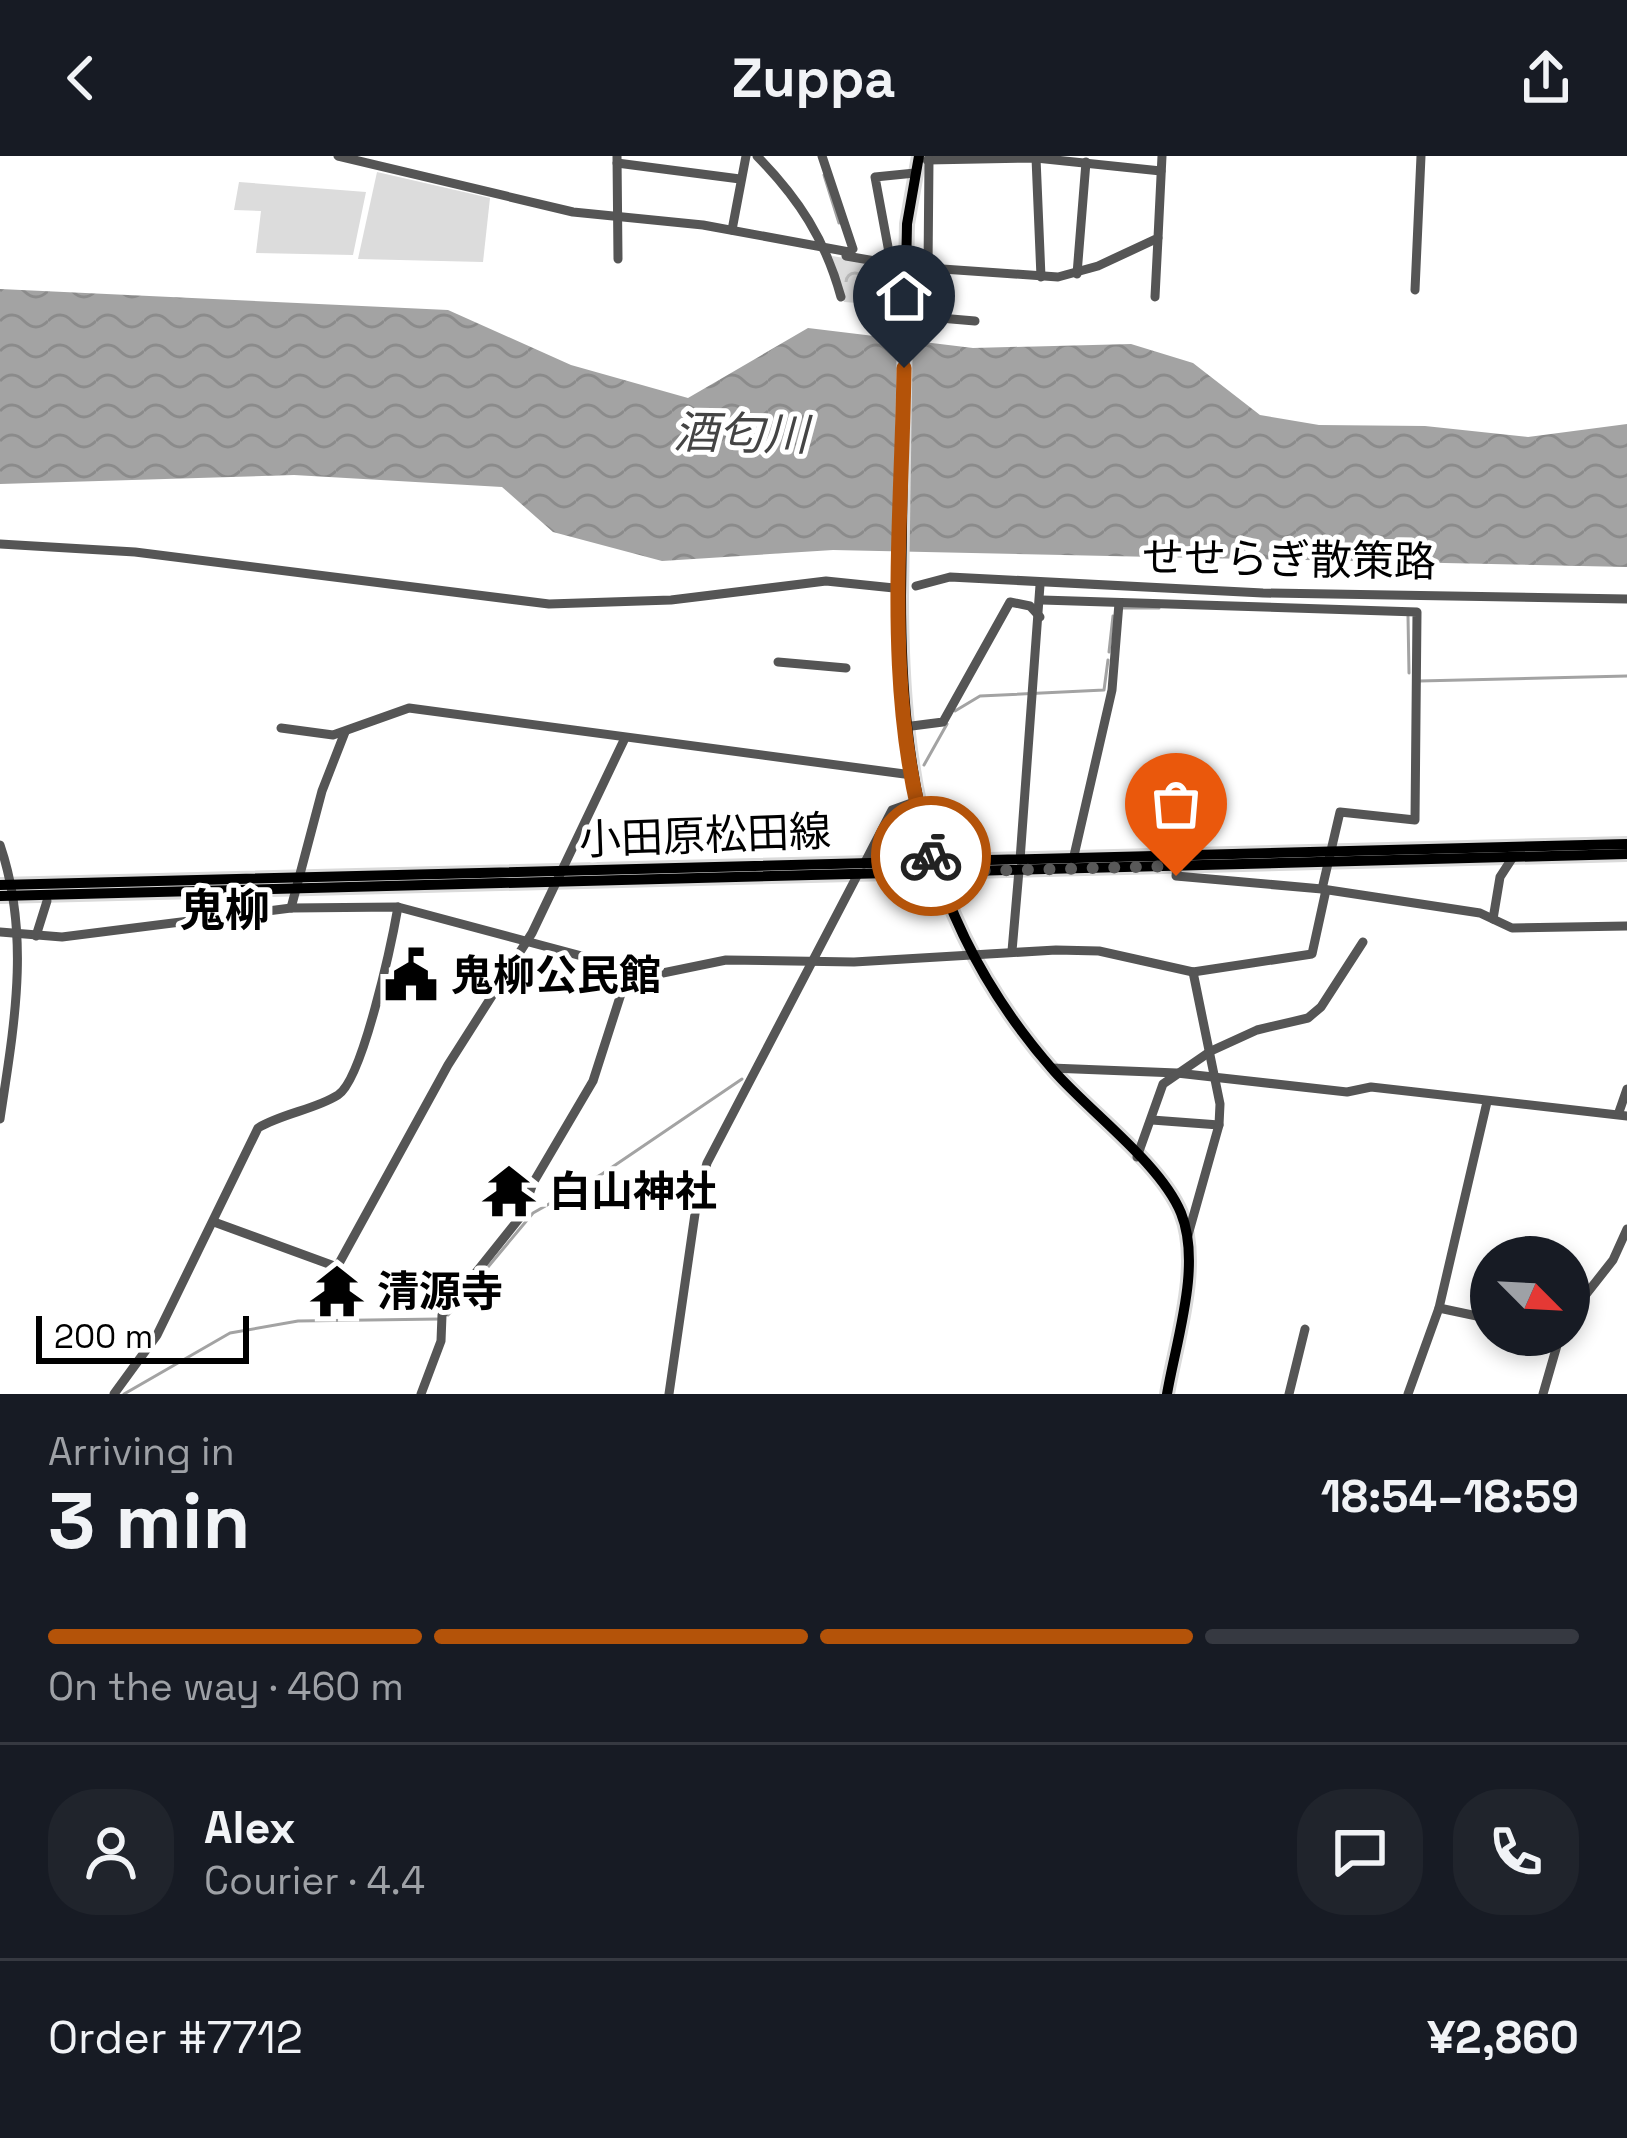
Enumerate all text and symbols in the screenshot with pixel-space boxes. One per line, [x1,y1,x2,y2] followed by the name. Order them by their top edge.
[731,44,896,113] text: Zuppa
[48,45,114,111] icon: back
[1513,45,1579,111] icon: share
[853,245,955,368] pin
[871,263,937,329] icon: home
[673,404,813,463] water label: 酒匂川
[1142,530,1436,589] street label: せせらぎ散策路
[1125,753,1227,876] pin
[1143,771,1209,837] icon: bag
[871,796,991,916] courier
[578,805,832,866] street label: 小田原松田線
[898,823,964,889] icon: bike
[180,882,270,939] district label: 鬼柳
[382,946,440,1004] public building icon: 鬼柳公民館
[451,949,661,1002] place label: 鬼柳公民館
[480,1162,538,1220] temple icon: 白山神社
[549,1165,717,1218] place label: 白山神社
[1470,1236,1590,1356] north arrow
[1470,1236,1590,1356] map controls
[308,1262,366,1320] temple icon: 清源寺
[377,1265,503,1318] place label: 清源寺
[36,1310,249,1363] scale bar
[54,1316,153,1358] text: 200 m
[48,1427,235,1476] text: Arriving in
[1321,1468,1579,1525] text: 18:54–18:59
[48,1471,251,1571] text: 3 min
[48,1662,404,1711] text: On the way · 460 m
[48,1789,174,1915] button: person
[1297,1789,1423,1915] button: chat
[1453,1789,1579,1915] button: phone
[204,1799,296,1856] text: Alex
[204,1856,425,1905] text: Courier · 4.4
[48,2009,303,2066] text: Order #7712
[1427,2009,1579,2066] text: ¥2,860

